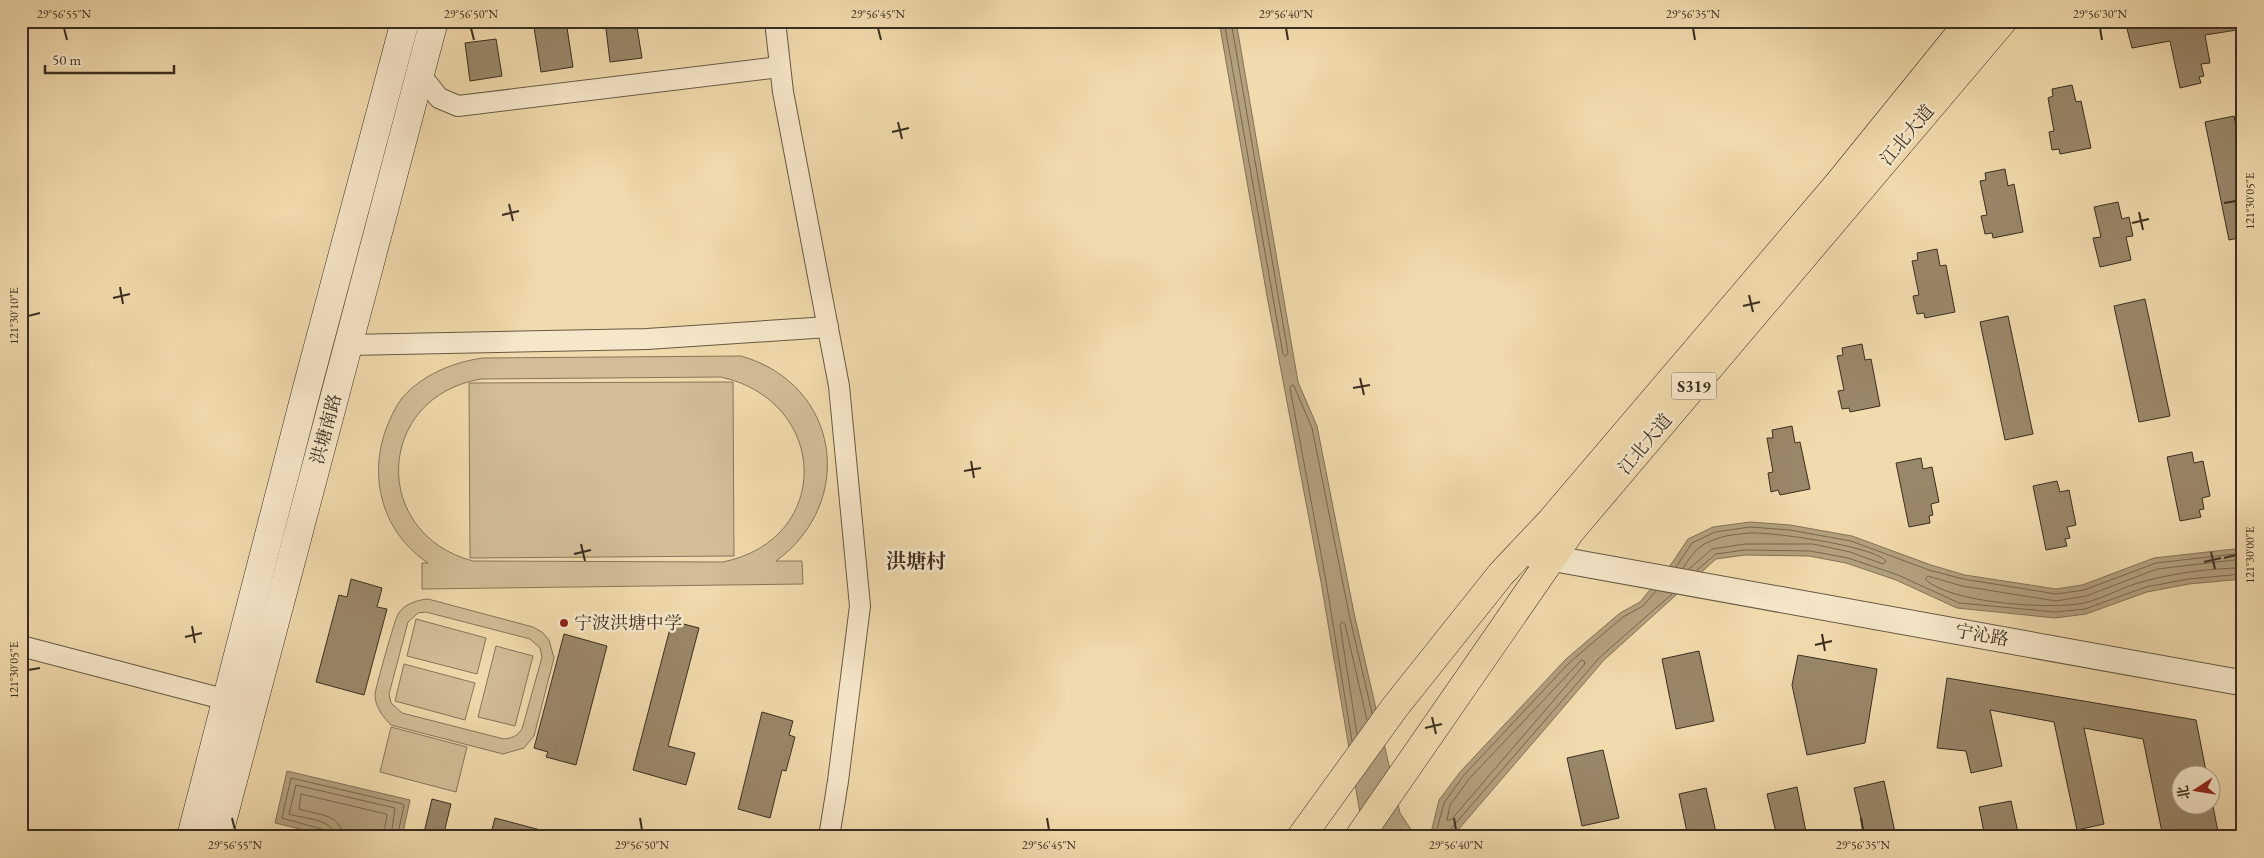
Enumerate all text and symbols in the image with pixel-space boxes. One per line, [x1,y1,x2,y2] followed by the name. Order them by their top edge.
[37,6,91,22] text: 29°56'55"N
[444,6,498,22] text: 29°56'50"N
[851,6,905,22] text: 29°56'45"N
[1259,6,1313,22] text: 29°56'40"N
[1666,6,1720,22] text: 29°56'35"N
[2073,6,2127,22] text: 29°56'30"N
[45,42,174,74] scale bar
[52,50,81,69] text: 50 m
[1875,100,1939,170] street label: 江北大道
[2242,172,2258,229] text: 121°30'05"E
[6,287,22,344] text: 121°30'10"E
[1672,372,1716,400] road number: S319
[305,391,346,467] street label: 洪塘南路
[1613,409,1677,479] street label: 江北大道
[2242,526,2258,583] text: 121°30'00"E
[886,548,946,574] district label: 洪塘村
[574,611,682,634] place label: 宁波洪塘中学
[558,617,570,629] marker: 宁波洪塘中学
[1954,618,2011,651] street label: 宁沁路
[6,641,22,698] text: 121°30'05"E
[2172,766,2222,816] north arrow
[2173,784,2194,801] text: 北
[208,837,262,853] text: 29°56'55"N
[615,837,669,853] text: 29°56'50"N
[1022,837,1076,853] text: 29°56'45"N
[1429,837,1483,853] text: 29°56'40"N
[1836,837,1890,853] text: 29°56'35"N

